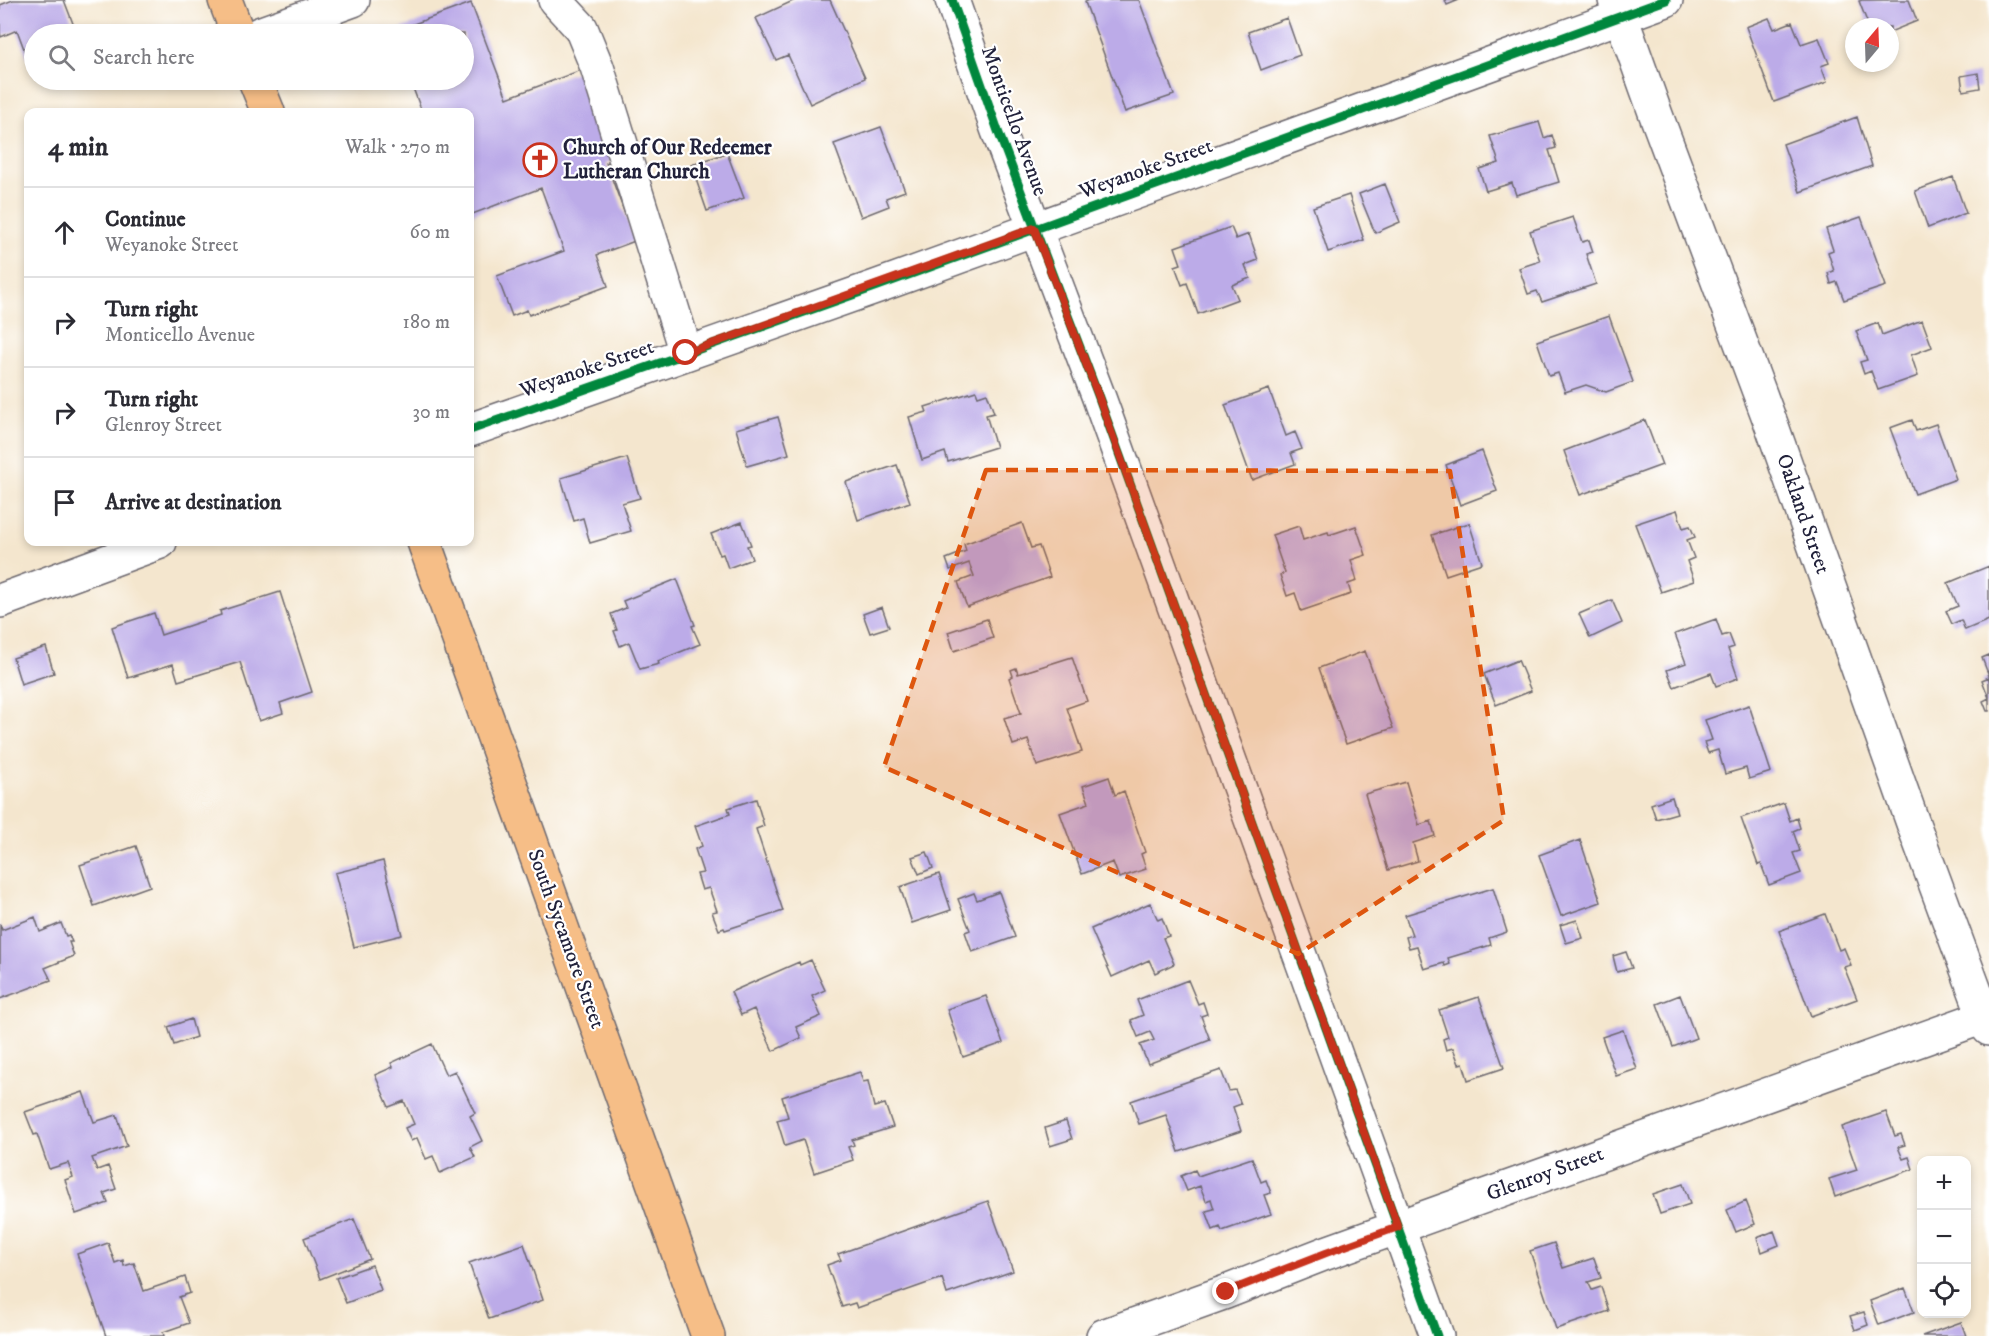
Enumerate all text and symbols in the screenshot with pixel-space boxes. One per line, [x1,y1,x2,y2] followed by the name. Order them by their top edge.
[1845,18,1899,72] north arrow
[24,24,474,90] search box
[45,41,78,74] icon: search
[975,42,1053,200] street label: Monticello Avenue
[93,44,195,71] text: Search here
[48,131,108,164] text: 4 min
[1075,133,1216,205] street label: Weyanoke Street
[345,135,450,160] text: Walk · 270 m
[563,135,773,185] place label: Church of Our Redeemer Lutheran Church
[522,142,558,178] church icon: Church of Our Redeemer Lutheran Church
[105,206,186,233] text: Continue
[48,216,81,249] icon: ahead
[410,220,450,245] text: 60 m
[105,233,238,258] text: Weyanoke Street
[105,296,198,323] text: Turn right
[48,306,81,339] icon: right
[403,310,450,335] text: 180 m
[105,323,255,348] text: Monticello Avenue
[516,334,658,404] street label: Weyanoke Street
[672,339,698,365] route start
[105,386,198,413] text: Turn right
[48,396,81,429] icon: right
[412,400,450,425] text: 30 m
[105,413,222,438] text: Glenroy Street
[1770,451,1836,578] street label: Oakland Street
[48,486,81,519] icon: arrive
[105,489,282,516] text: Arrive at destination
[522,846,611,1032] street label: South Sycamore Street
[1483,1141,1607,1207] street label: Glenroy Street
[1917,1156,1971,1318] map controls
[1917,1156,1971,1210] button: +
[1917,1210,1971,1264] button: −
[1917,1264,1971,1318] button: locate
[1212,1278,1238,1304] route end

